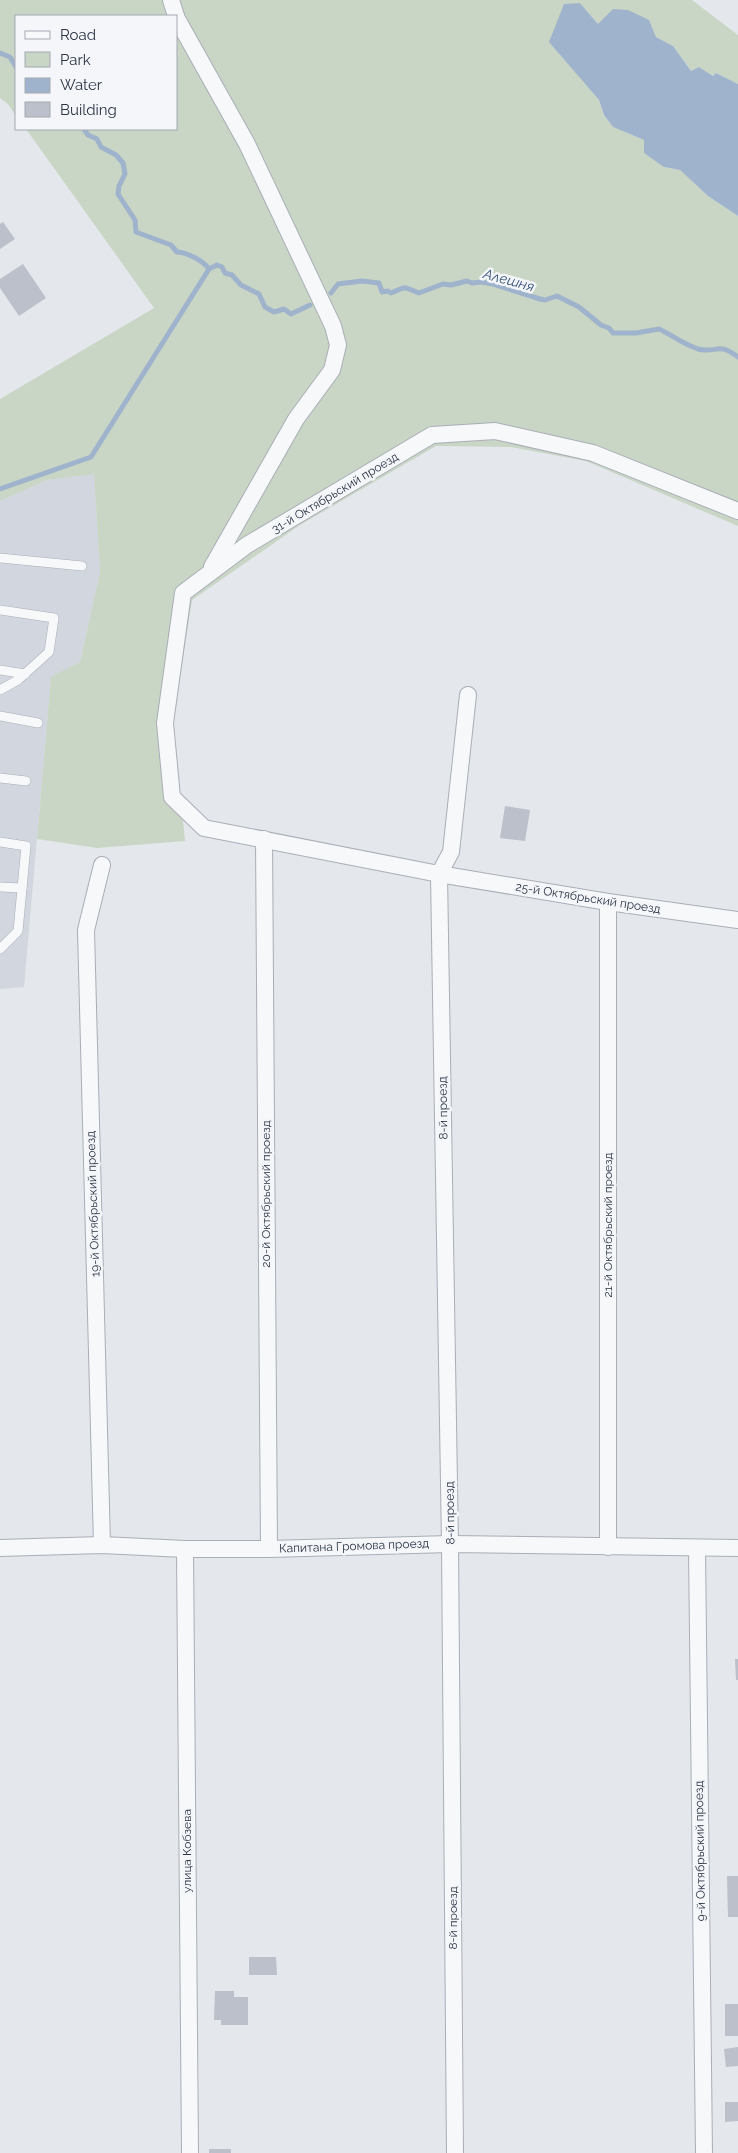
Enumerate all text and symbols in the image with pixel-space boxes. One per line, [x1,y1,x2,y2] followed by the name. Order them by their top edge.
[15,15,178,130] legend
[60,26,96,44] text: Road
[60,51,91,69] text: Park
[60,76,103,94] text: Water
[60,101,117,119] text: Building
[481,265,537,295] water label: Алешня
[269,450,401,536] street label: 31-й Октябрьский проезд
[515,880,662,916] street label: 25-й Октябрьский проезд
[435,1076,451,1140] street label: 8-й проезд
[259,1120,273,1268] street label: 20-й Октябрьский проезд
[83,1131,103,1277] street label: 19-й Октябрьский проезд
[601,1152,615,1298] street label: 21-й Октябрьский проезд
[442,1481,458,1545] street label: 8-й проезд
[279,1536,429,1556] street label: Капитана Громова проезд
[692,1780,708,1922] street label: 9-й Октябрьский проезд
[180,1809,194,1893] street label: улица Кобзева
[446,1886,460,1950] street label: 8-й проезд

